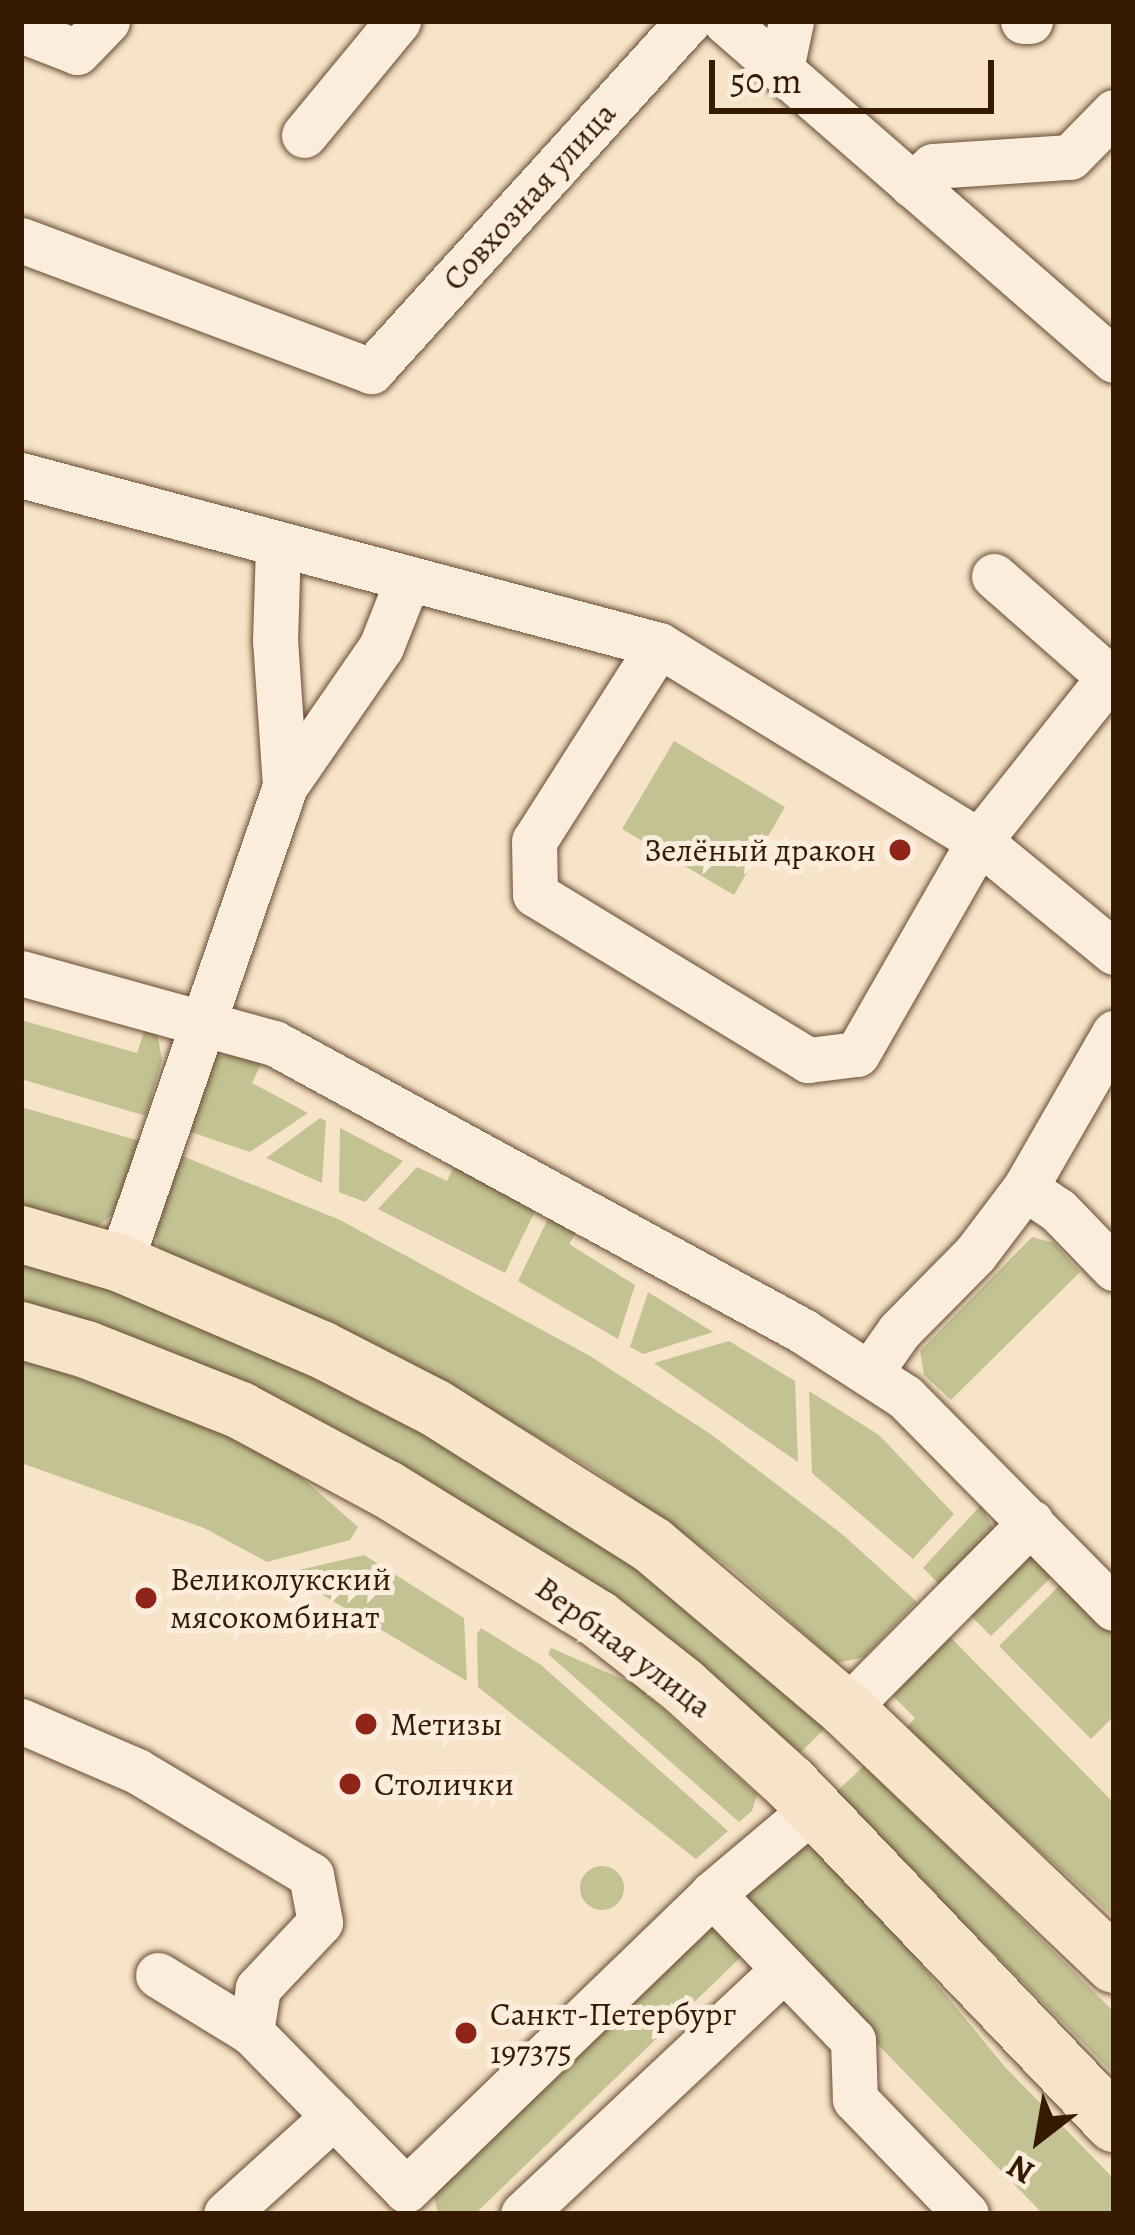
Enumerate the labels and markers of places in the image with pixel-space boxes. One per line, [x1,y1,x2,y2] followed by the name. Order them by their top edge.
[644,830,876,870] place label: Зелёный дракон
[887,837,913,863] marker: Зелёный дракон
[170,1559,391,1637] place label: Великолукский мясокомбинат
[133,1585,159,1611] marker: Великолукский мясокомбинат
[390,1704,502,1744] place label: Метизы
[353,1711,379,1737] marker: Метизы
[374,1764,514,1804] place label: Столички
[337,1771,363,1797] marker: Столички
[490,1994,736,2072] place label: Санкт-Петербург 197375
[453,2020,479,2046] marker: Санкт-Петербург 197375

